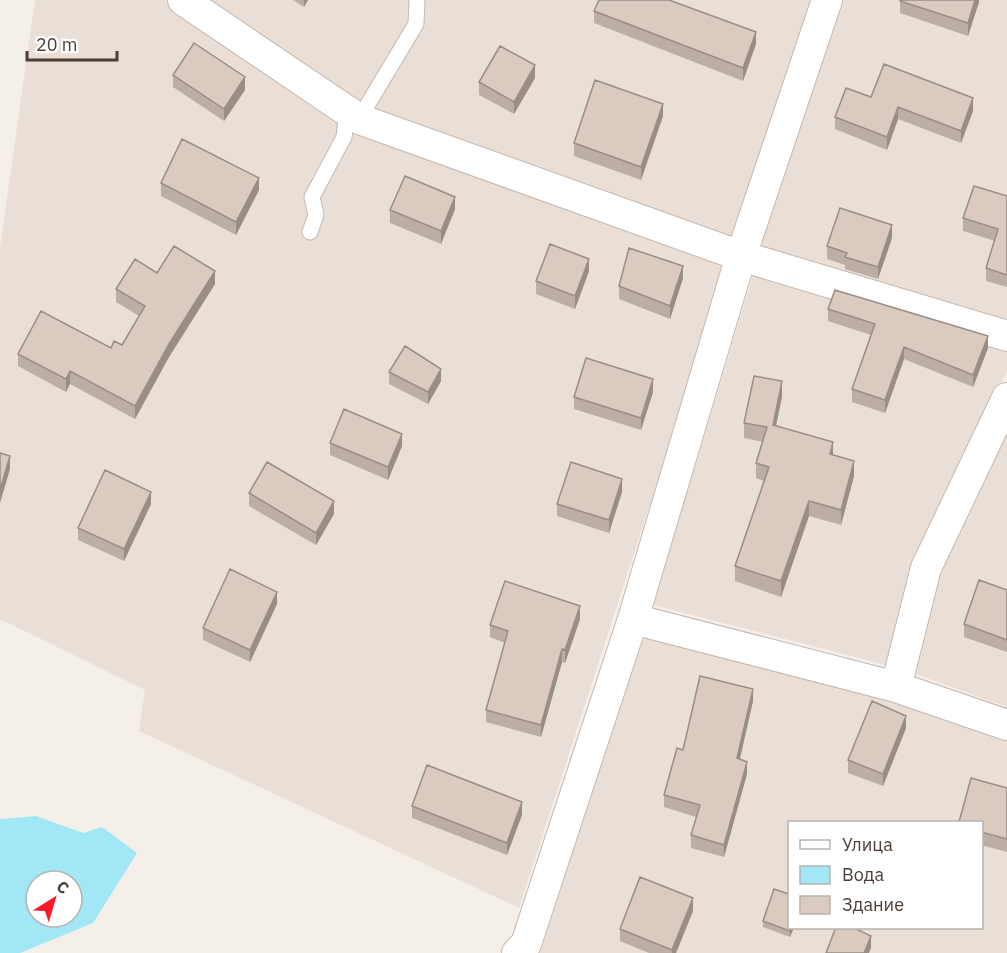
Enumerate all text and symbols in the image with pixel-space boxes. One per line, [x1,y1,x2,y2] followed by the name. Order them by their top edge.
[27,24,117,62] scale bar
[36,33,78,56] text: 20 m
[788,821,983,929] legend
[842,833,893,856] text: Улица
[842,863,885,886] text: Вода
[24,869,84,929] north arrow
[53,876,73,898] text: С
[842,893,904,916] text: Здание

